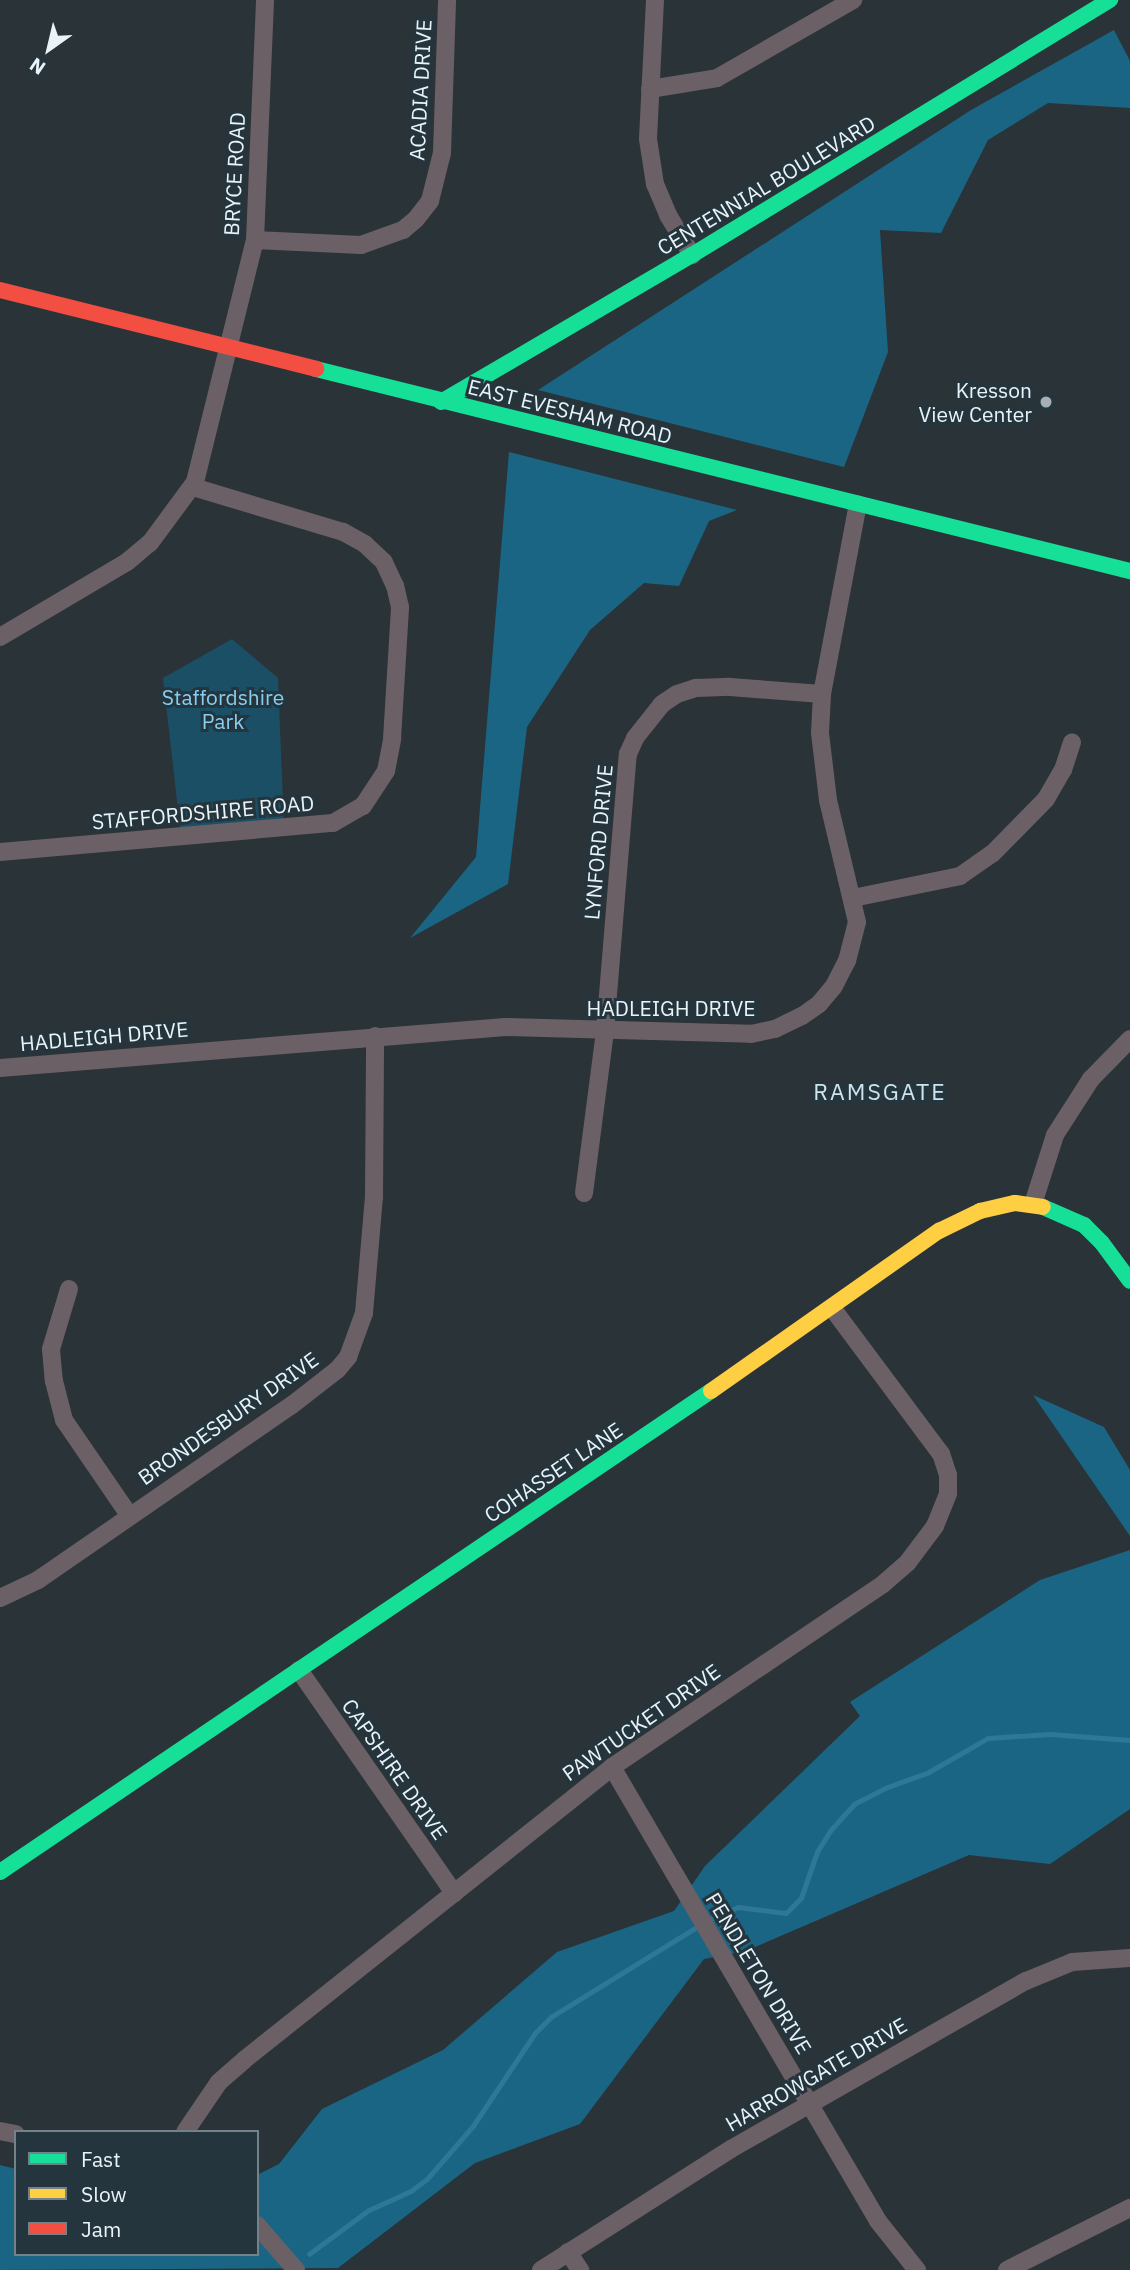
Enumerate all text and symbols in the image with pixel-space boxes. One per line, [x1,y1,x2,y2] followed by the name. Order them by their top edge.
[14,14,84,84] north arrow
[404,19,436,161] street label: ACADIA DRIVE
[25,53,50,80] text: N
[652,110,880,260] street label: CENTENNIAL BOULEVARD
[218,112,250,236] street label: BRYCE ROAD
[465,373,675,449] street label: EAST EVESHAM ROAD
[918,377,1032,427] place label: Kresson View Center
[1038,394,1054,410] marker: Kresson View Center
[162,684,284,734] park label: Staffordshire Park
[579,763,617,921] street label: LYNFORD DRIVE
[91,790,315,834] street label: STAFFORDSHIRE ROAD
[587,995,755,1021] street label: HADLEIGH DRIVE
[19,1016,189,1056] street label: HADLEIGH DRIVE
[814,1077,946,1105] district label: RAMSGATE
[133,1346,323,1490] street label: BRONDESBURY DRIVE
[479,1417,627,1527] street label: COHASSET LANE
[557,1658,725,1786] street label: PAWTUCKET DRIVE
[337,1694,453,1844] street label: CAPSHIRE DRIVE
[701,1888,817,2058] street label: PENDLETON DRIVE
[721,2012,911,2136] street label: HARROWGATE DRIVE
[14,2130,259,2256] legend
[81,2145,121,2173] text: Fast
[81,2180,127,2208] text: Slow
[81,2215,121,2243] text: Jam

